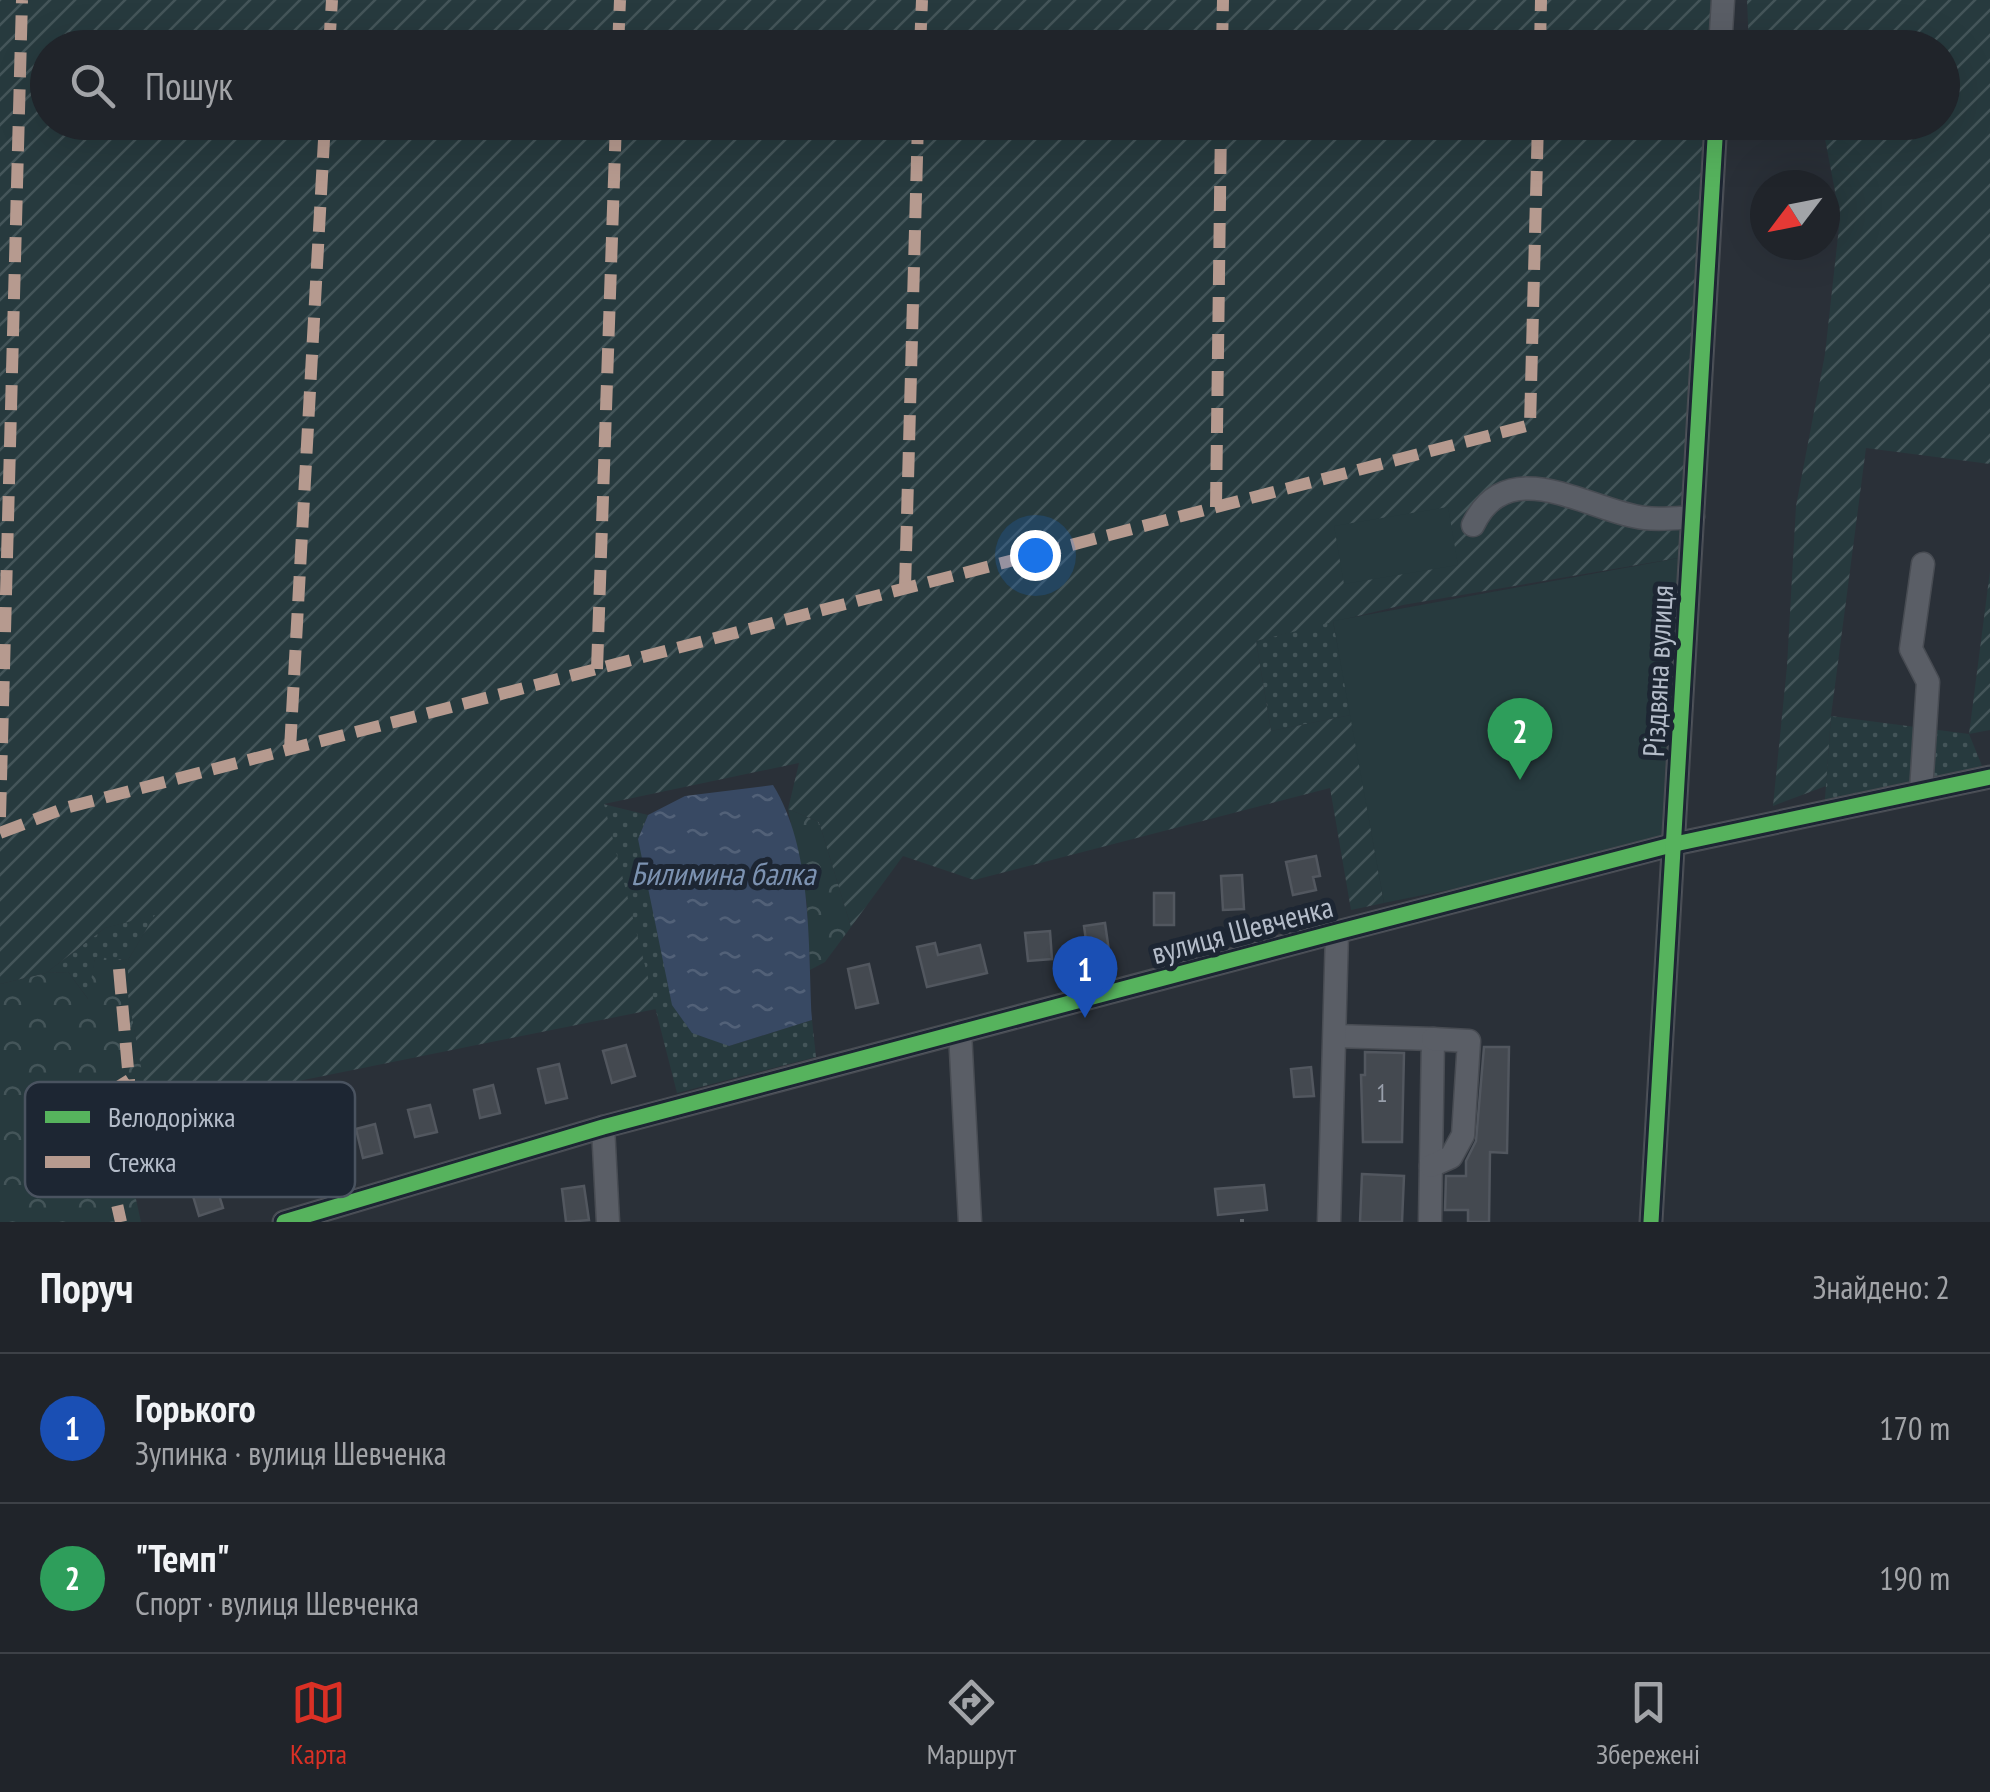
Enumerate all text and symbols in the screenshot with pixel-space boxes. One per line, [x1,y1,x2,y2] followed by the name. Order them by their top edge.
[30,30,1960,140] search box
[65,58,120,113] icon: search
[145,61,233,110] text: Пошук
[1750,170,1840,260] north arrow
[1010,530,1061,581] your location
[1633,584,1681,758] street label: Різдвяна вулиця
[1488,698,1552,780] pin: 2
[631,852,817,894] water label: Билимина балка
[1147,886,1337,972] street label: вулиця Шевченка
[1052,936,1118,1018] pin: 1
[1376,1077,1388,1109] house number: 1
[25,1082,355,1197] legend
[108,1098,236,1135] text: Велодоріжка
[108,1143,177,1180] text: Стежка
[40,1260,133,1315] text: Поруч
[1813,1266,1950,1308] text: Знайдено: 2
[135,1383,256,1432] text: Горького
[65,1407,80,1449] text: 1
[1879,1407,1950,1449] text: 170 m
[135,1432,447,1474] text: Зупинка · вулиця Шевченка
[135,1533,230,1582] text: "Темп"
[65,1557,80,1599] text: 2
[1879,1557,1950,1599] text: 190 m
[135,1582,419,1624] text: Спорт · вулиця Шевченка
[290,1675,347,1772] tab: Карта
[927,1675,1016,1772] tab: Маршрут
[1596,1675,1700,1772] tab: Збережені

